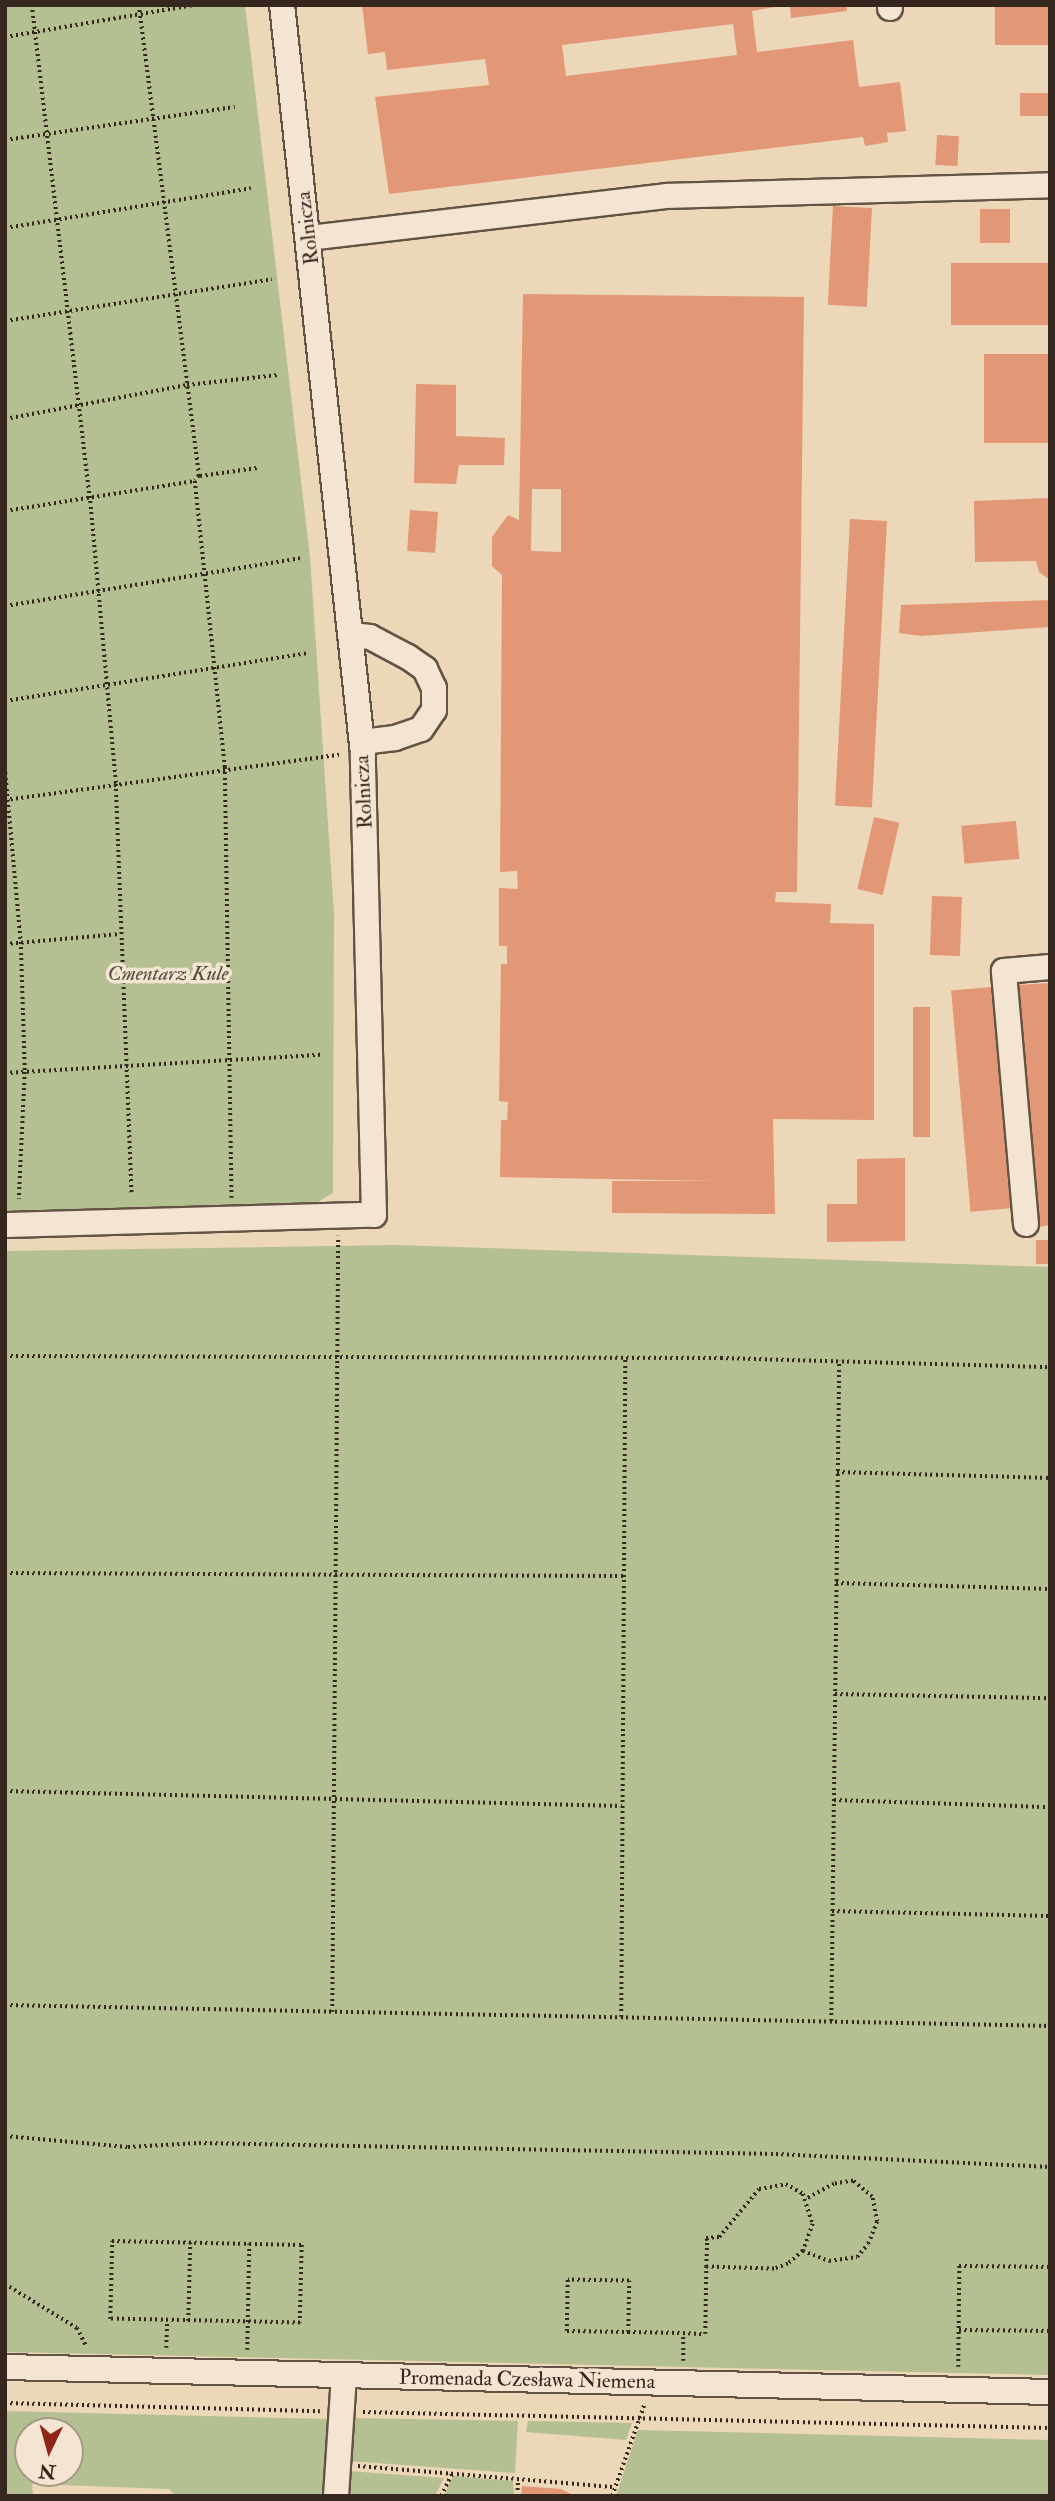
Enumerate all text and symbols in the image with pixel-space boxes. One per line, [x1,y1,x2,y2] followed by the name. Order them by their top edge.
[291,190,325,266] street label: Rolnicza
[349,754,379,830] street label: Rolnicza
[108,961,228,987] park label: Cmentarz Kule
[399,2365,655,2395] street label: Promenada Czesława Niemena
[14,2417,84,2487] north arrow
[38,2458,57,2484] text: N

